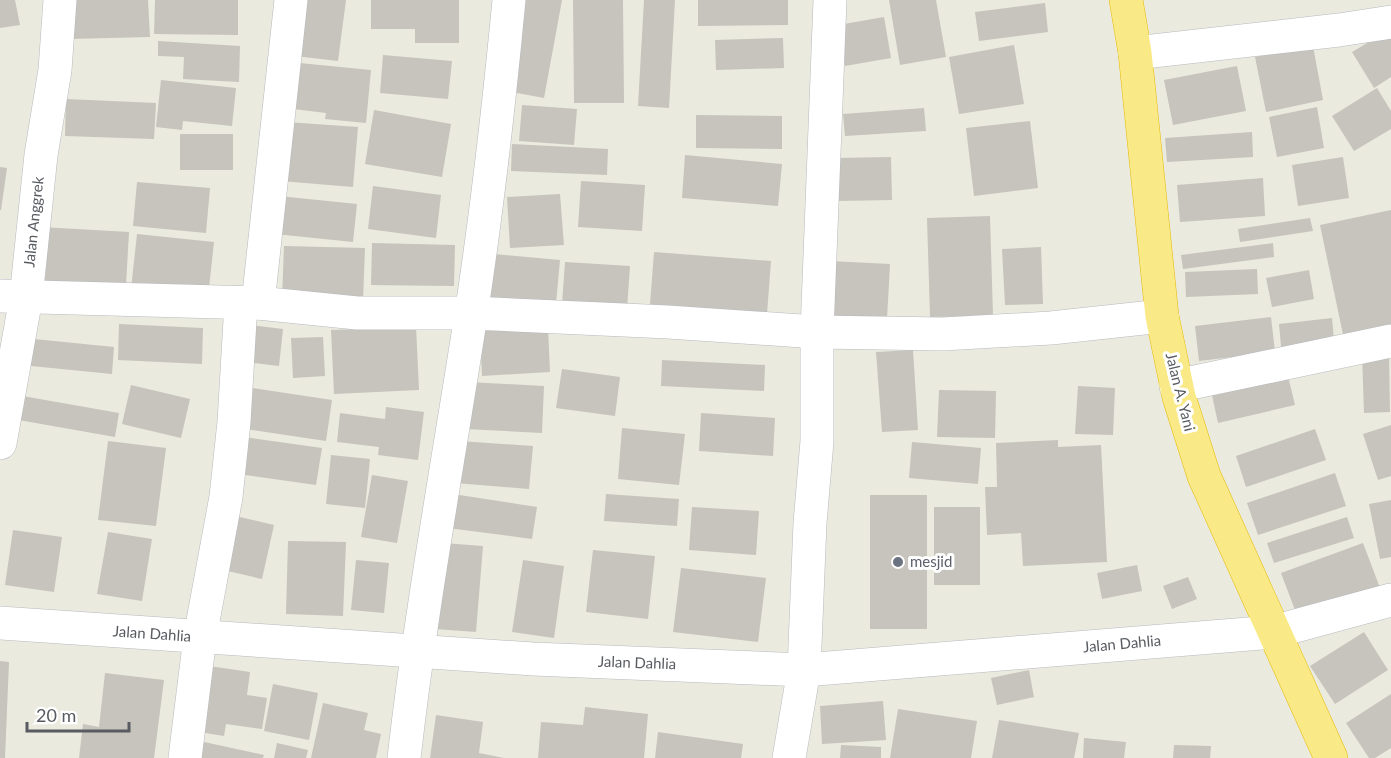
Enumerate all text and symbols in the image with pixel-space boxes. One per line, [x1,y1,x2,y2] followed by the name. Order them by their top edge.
[19,175,47,268] street label: Jalan Anggrek
[1163,351,1199,433] street label: Jalan A. Yani
[910,552,952,570] place label: mesjid
[891,555,905,569] marker: mesjid
[112,621,192,645] street label: Jalan Dahlia
[1082,631,1162,655] street label: Jalan Dahlia
[598,652,676,672] street label: Jalan Dahlia
[27,695,129,733] scale bar
[36,704,76,726] text: 20 m

